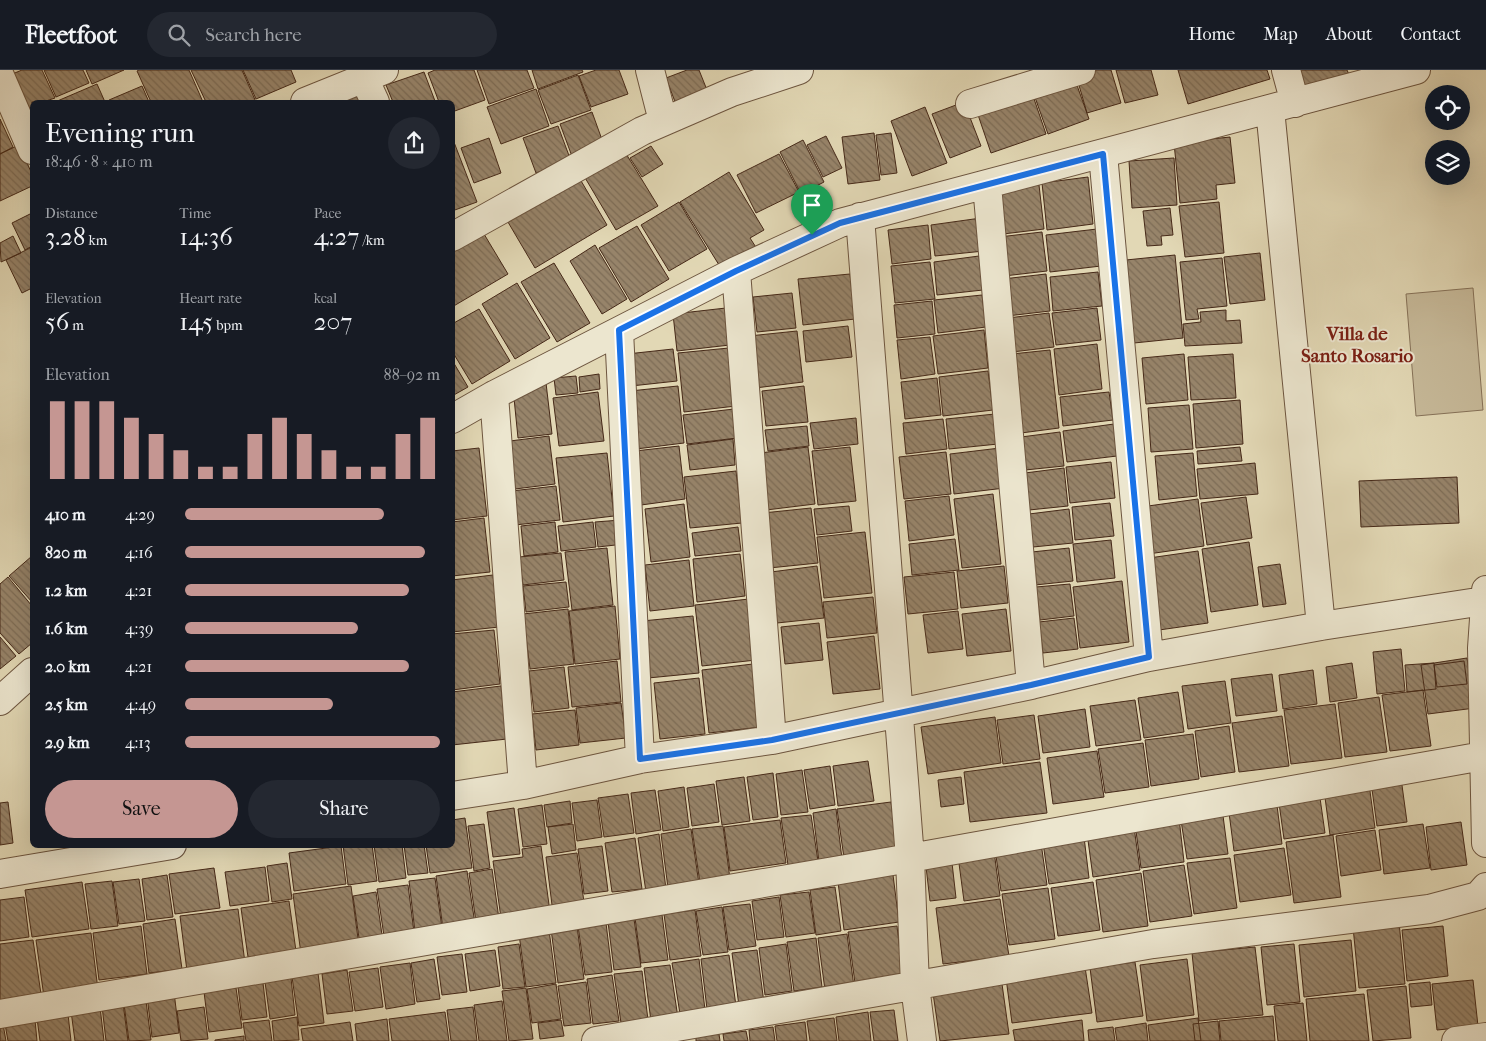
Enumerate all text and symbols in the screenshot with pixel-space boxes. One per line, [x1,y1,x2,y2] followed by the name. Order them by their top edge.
[147,12,497,57] search box
[25,21,117,49] text: Fleetfoot
[165,21,193,49] icon: search
[205,24,302,46] text: Search here
[1188,24,1235,45] text: Home
[1263,24,1298,45] text: Map
[1326,24,1372,45] text: About
[1400,24,1461,45] text: Contact
[1425,85,1470,185] map controls
[1425,85,1470,130] button: locate
[45,116,195,149] text: Evening run
[388,117,440,169] button: share
[1425,140,1470,185] button: layers
[45,152,153,171] text: 18:46 · 8 × 410 m
[791,184,833,235] pin
[798,191,826,219] icon: arrive
[45,205,98,222] text: Distance
[179,205,211,222] text: Time
[314,205,342,222] text: Pace
[45,222,85,251] text: 3.28
[179,222,233,251] text: 14:36
[314,222,359,251] text: 4:27
[85,232,107,249] text: km
[359,232,385,249] text: /km
[45,290,102,307] text: Elevation
[179,290,242,307] text: Heart rate
[314,290,337,307] text: kcal
[45,307,69,336] text: 56
[179,307,213,336] text: 145
[314,307,352,336] text: 207
[69,317,84,334] text: m
[213,317,243,334] text: bpm
[1301,323,1413,367] district label: Villa de Santo Rosario
[45,365,110,384] text: Elevation
[384,365,440,384] text: 88–92 m
[45,505,86,524] text: 410 m
[125,505,155,524] text: 4:29
[45,543,87,562] text: 820 m
[125,543,153,562] text: 4:16
[45,581,87,600] text: 1.2 km
[125,581,152,600] text: 4:21
[45,619,87,638] text: 1.6 km
[125,619,153,638] text: 4:39
[45,657,90,676] text: 2.0 km
[125,657,152,676] text: 4:21
[45,695,88,714] text: 2.5 km
[125,695,156,714] text: 4:49
[45,733,89,752] text: 2.9 km
[125,733,151,752] text: 4:13
[45,780,238,838] button: Save
[248,780,440,838] button: Share

